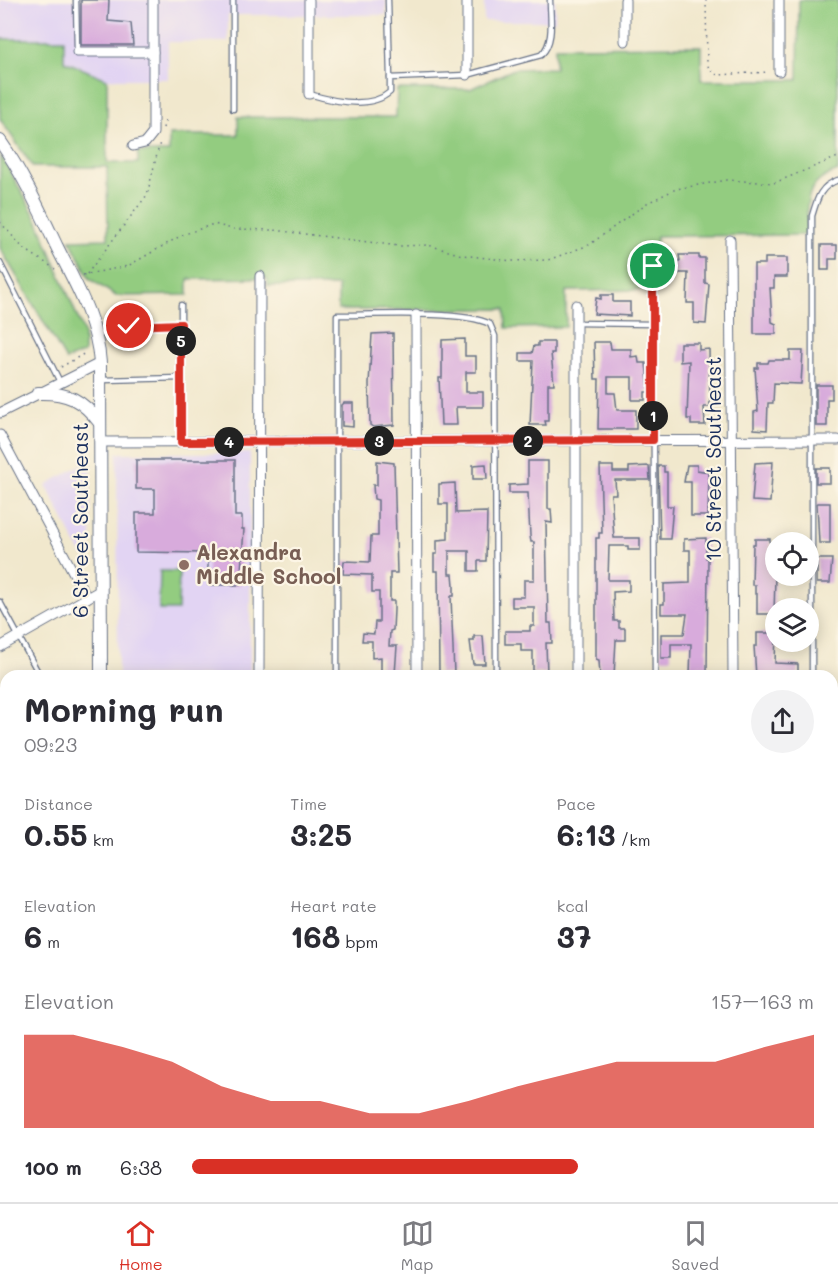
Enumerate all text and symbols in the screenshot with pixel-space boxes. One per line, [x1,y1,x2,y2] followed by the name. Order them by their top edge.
[627,240,678,291] pin
[636,249,669,282] icon: arrive
[103,300,154,351] pin
[112,309,145,342] icon: check
[166,326,196,356] pin: 5
[176,330,186,351] text: 5
[699,356,726,562] street label: 10 Street Southeast
[638,401,668,431] pin: 1
[649,405,657,426] text: 1
[66,422,93,618] street label: 6 Street Southeast
[364,426,394,456] pin: 3
[513,426,543,456] pin: 2
[214,427,244,457] pin: 4
[374,430,384,451] text: 3
[524,430,532,451] text: 2
[224,431,234,452] text: 4
[765,532,819,652] map controls
[765,532,819,586] button: locate
[196,538,342,589] place label: Alexandra Middle School
[177,558,191,572] marker: Alexandra Middle School
[765,598,819,652] button: layers
[24,687,224,730] text: Morning run
[751,690,814,753] button: share
[24,731,77,757] text: 09:23
[24,793,93,814] text: Distance
[290,793,327,814] text: Time
[557,793,596,814] text: Pace
[24,814,88,854] text: 0.55
[290,814,352,854] text: 3:25
[557,814,616,854] text: 6:13
[88,829,114,850] text: km
[616,829,650,850] text: /km
[24,895,96,916] text: Elevation
[290,895,377,916] text: Heart rate
[557,895,589,916] text: kcal
[24,916,42,956] text: 6
[290,916,340,956] text: 168
[557,916,591,956] text: 37
[42,931,60,952] text: m
[340,931,378,952] text: bpm
[24,988,114,1014] text: Elevation
[711,988,814,1014] text: 157–163 m
[24,1154,82,1180] text: 100 m
[120,1154,162,1180] text: 6:38
[119,1217,163,1274] tab: Home
[401,1217,434,1274] tab: Map
[671,1217,719,1274] tab: Saved

